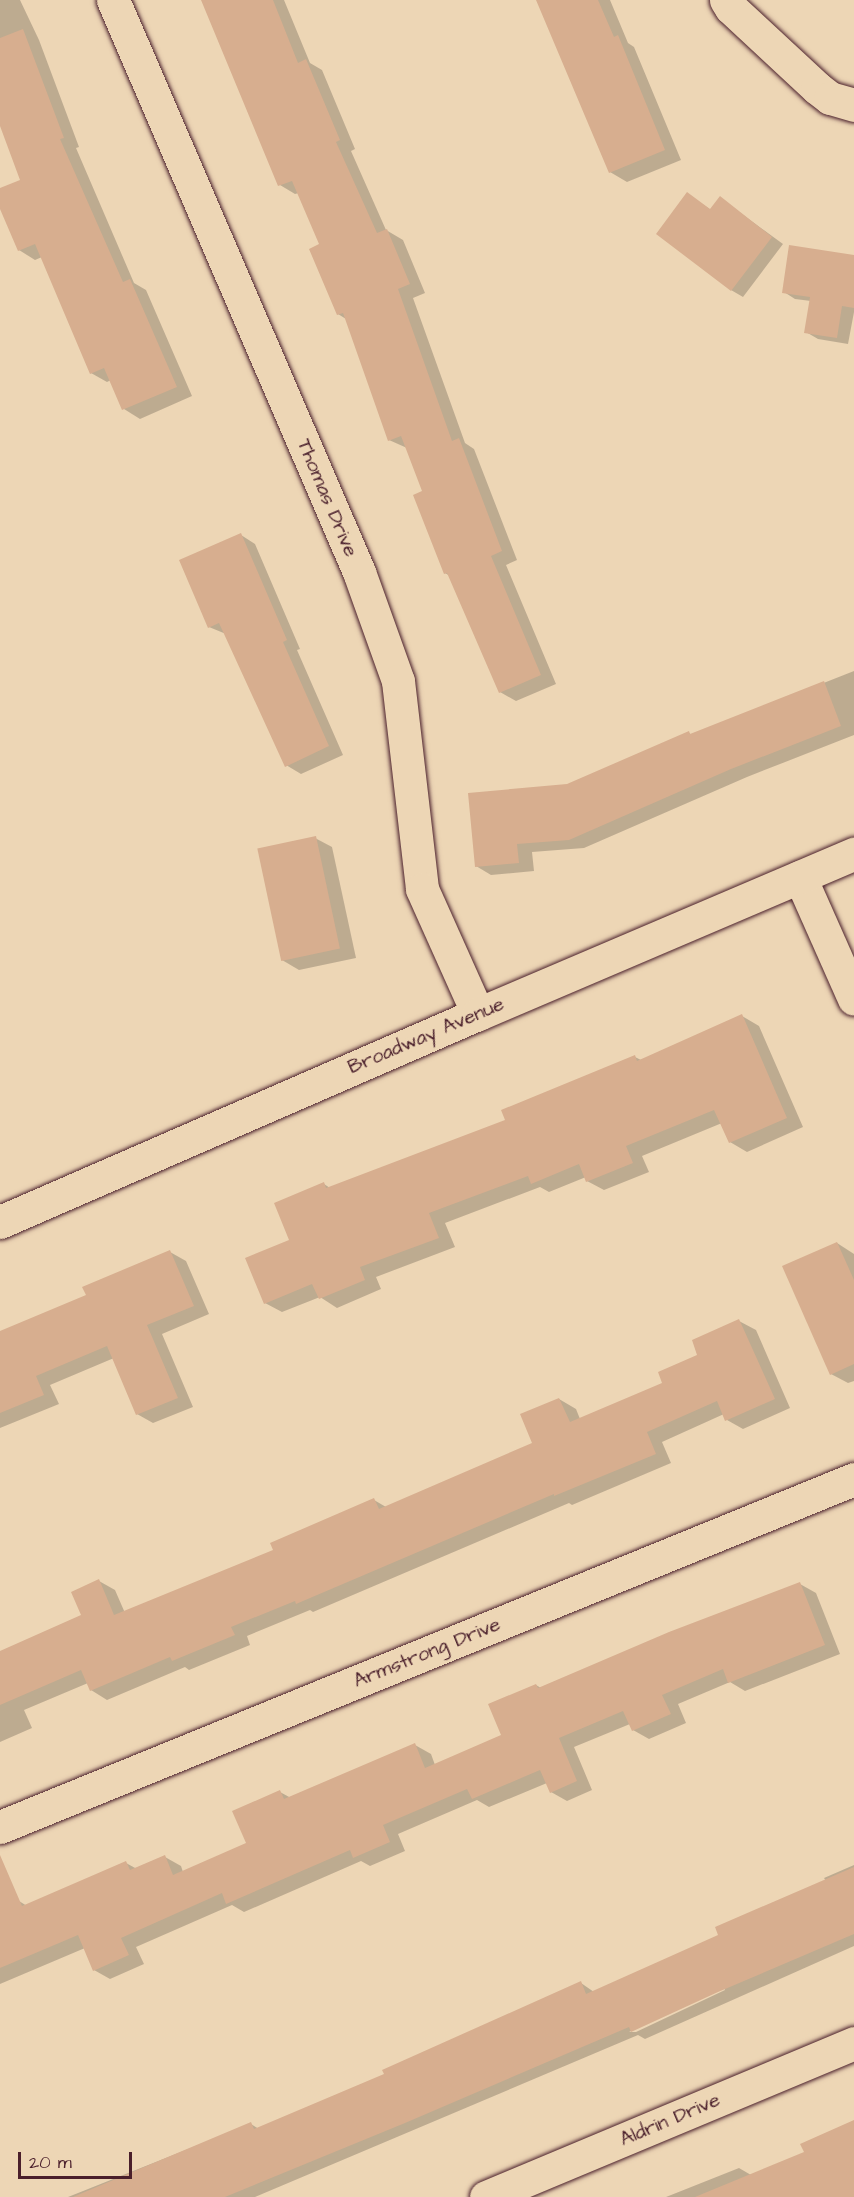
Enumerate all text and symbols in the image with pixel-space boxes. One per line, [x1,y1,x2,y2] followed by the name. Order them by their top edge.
[291,435,363,561] street label: Thomas Drive
[344,992,508,1080] street label: Broadway Avenue
[350,1613,504,1693] street label: Armstrong Drive
[616,2088,724,2152] street label: Aldrin Drive
[21,2140,135,2178] scale bar
[29,2150,72,2175] text: 20 m

